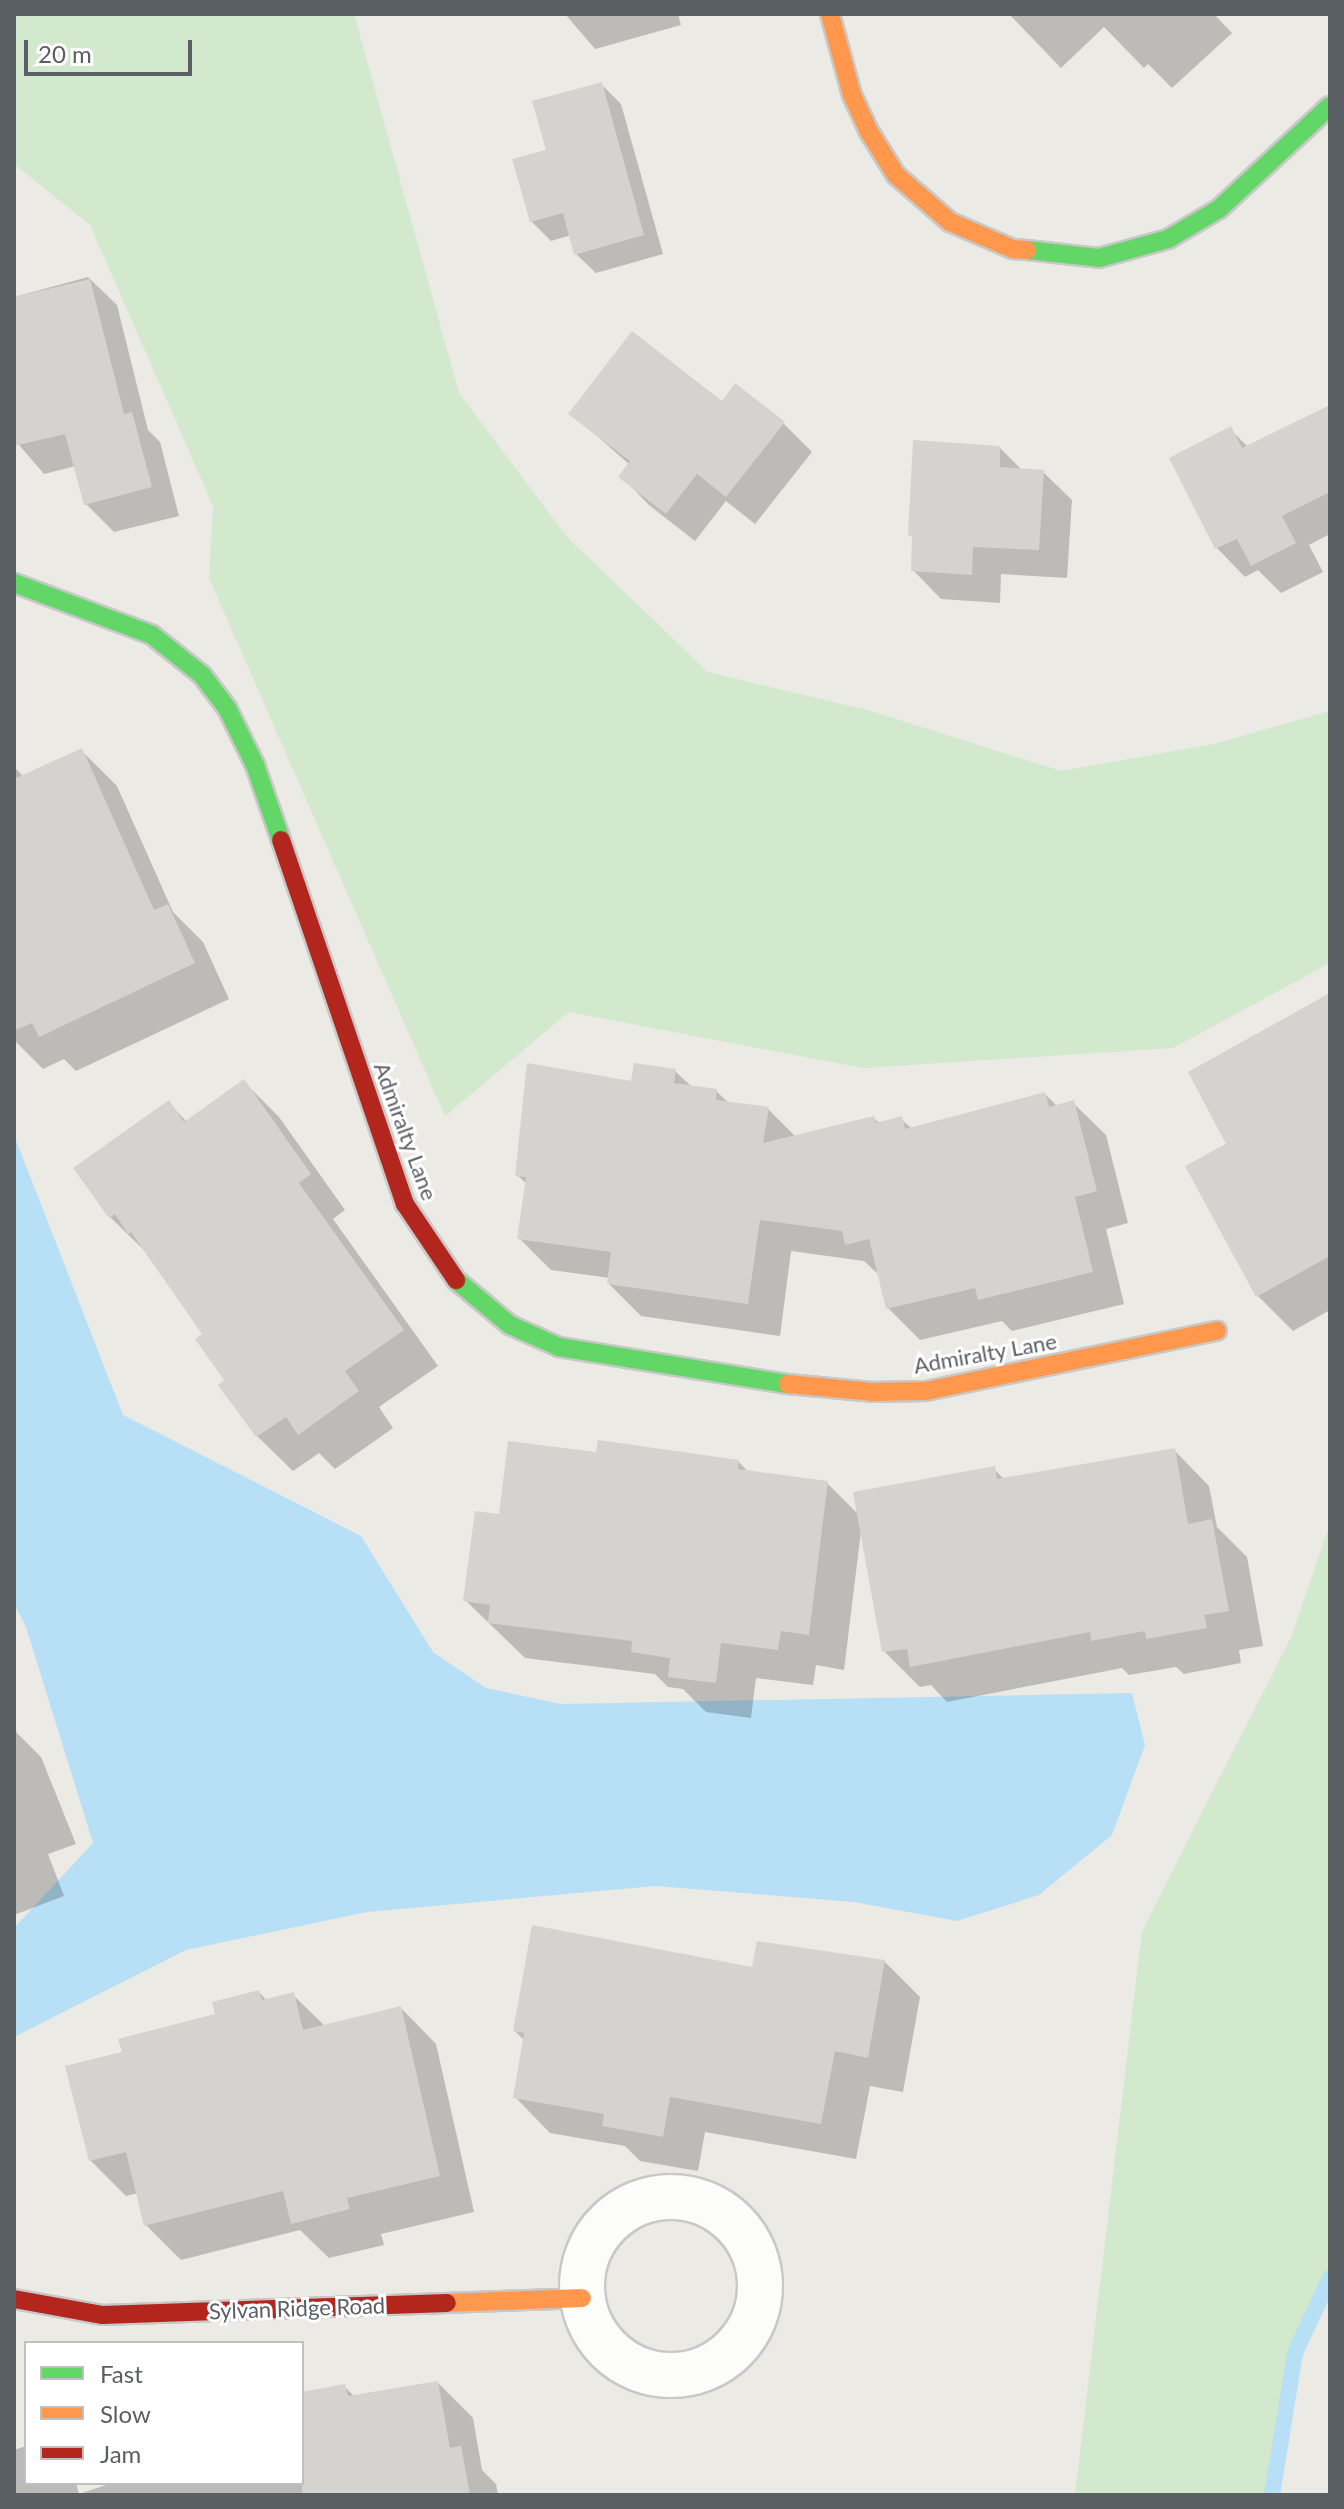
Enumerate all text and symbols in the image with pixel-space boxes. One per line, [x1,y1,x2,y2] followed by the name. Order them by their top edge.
[28,24,196,74] scale bar
[38,39,92,68] text: 20 m
[369,1058,443,1204] street label: Admiralty Lane
[911,1327,1059,1379] street label: Admiralty Lane
[208,2292,386,2324] street label: Sylvan Ridge Road
[24,2341,304,2485] legend
[100,2359,143,2388] text: Fast
[100,2399,151,2428] text: Slow
[100,2439,141,2468] text: Jam

